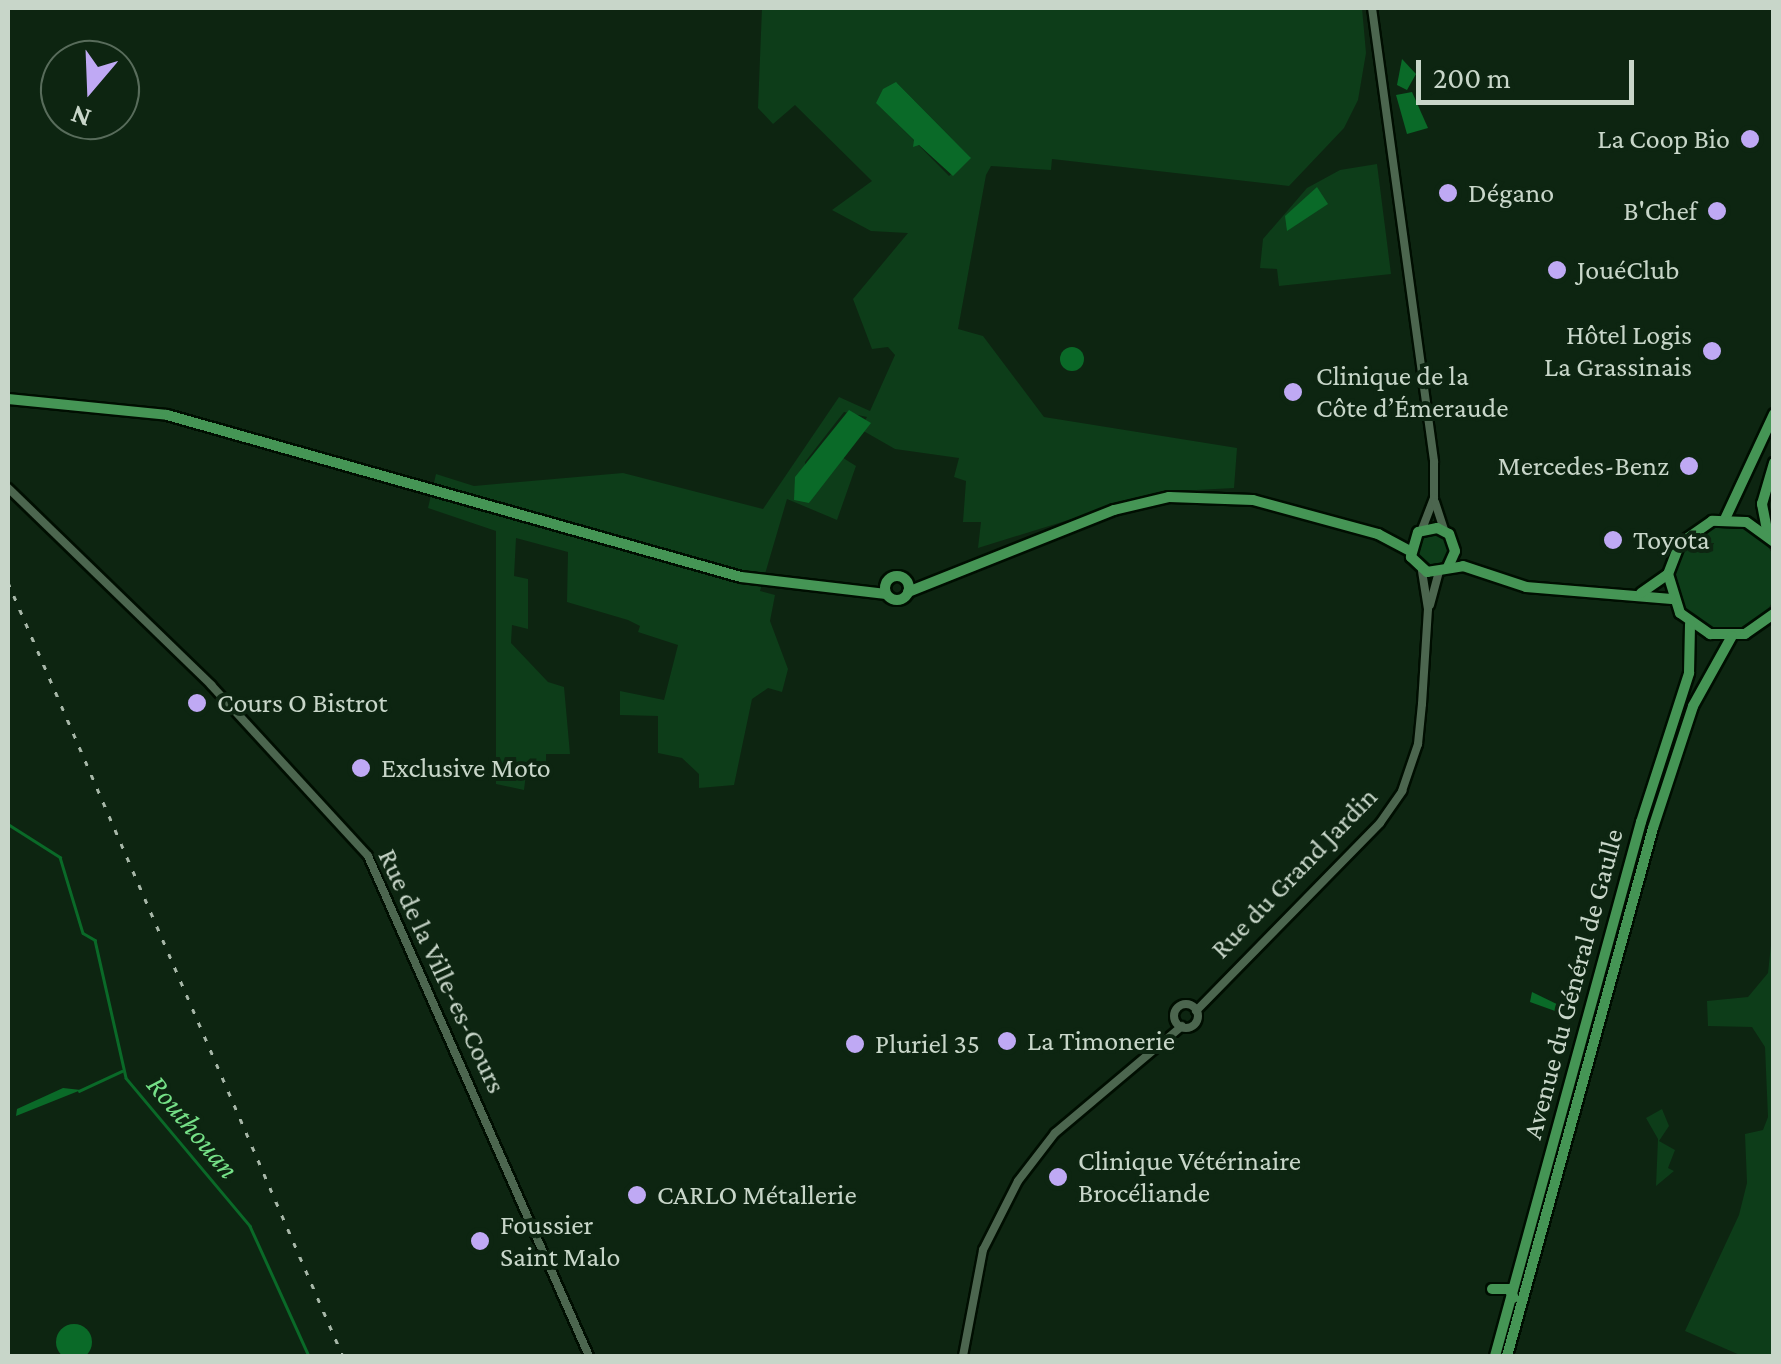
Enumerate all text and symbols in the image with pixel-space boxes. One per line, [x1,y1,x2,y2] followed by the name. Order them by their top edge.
[40,40,140,140] north arrow
[1421,40,1638,102] scale bar
[1433,61,1511,94] text: 200 m
[67,99,95,135] text: N
[1597,122,1730,156] place label: La Coop Bio
[1739,128,1761,150] marker: La Coop Bio
[1468,176,1554,210] place label: Dégano
[1437,182,1459,204] marker: Dégano
[1623,194,1697,228] place label: B'Chef
[1706,200,1728,222] marker: B'Chef
[1577,253,1679,287] place label: JouéClub
[1546,259,1568,281] marker: JouéClub
[1544,318,1692,384] place label: Hôtel Logis La Grassinais
[1701,340,1723,362] marker: Hôtel Logis La Grassinais
[1316,359,1509,425] place label: Clinique de la Côte d’Émeraude
[1280,379,1306,405] marker: Clinique de la Côte d’Émeraude
[1498,449,1669,483] place label: Mercedes-Benz
[1678,455,1700,477] marker: Mercedes-Benz
[1633,523,1710,557] place label: Toyota
[1602,529,1624,551] marker: Toyota
[217,686,388,720] place label: Cours O Bistrot
[186,692,208,714] marker: Cours O Bistrot
[381,751,551,785] place label: Exclusive Moto
[350,757,372,779] marker: Exclusive Moto
[1204,780,1384,966] street label: Rue du Grand Jardin
[1515,825,1631,1143] street label: Avenue du Général de Gaulle
[371,843,513,1099] street label: Rue de la Ville-es-Cours
[1027,1024,1175,1058] place label: La Timonerie
[875,1027,980,1061] place label: Pluriel 35
[996,1030,1018,1052] marker: La Timonerie
[844,1033,866,1055] marker: Pluriel 35
[139,1068,247,1186] water label: Routhouan
[1078,1144,1301,1210] place label: Clinique Vétérinaire Brocéliande
[1047,1166,1069,1188] marker: Clinique Vétérinaire Brocéliande
[657,1178,857,1212] place label: CARLO Métallerie
[626,1184,648,1206] marker: CARLO Métallerie
[500,1208,620,1274] place label: Foussier Saint Malo
[469,1230,491,1252] marker: Foussier Saint Malo

